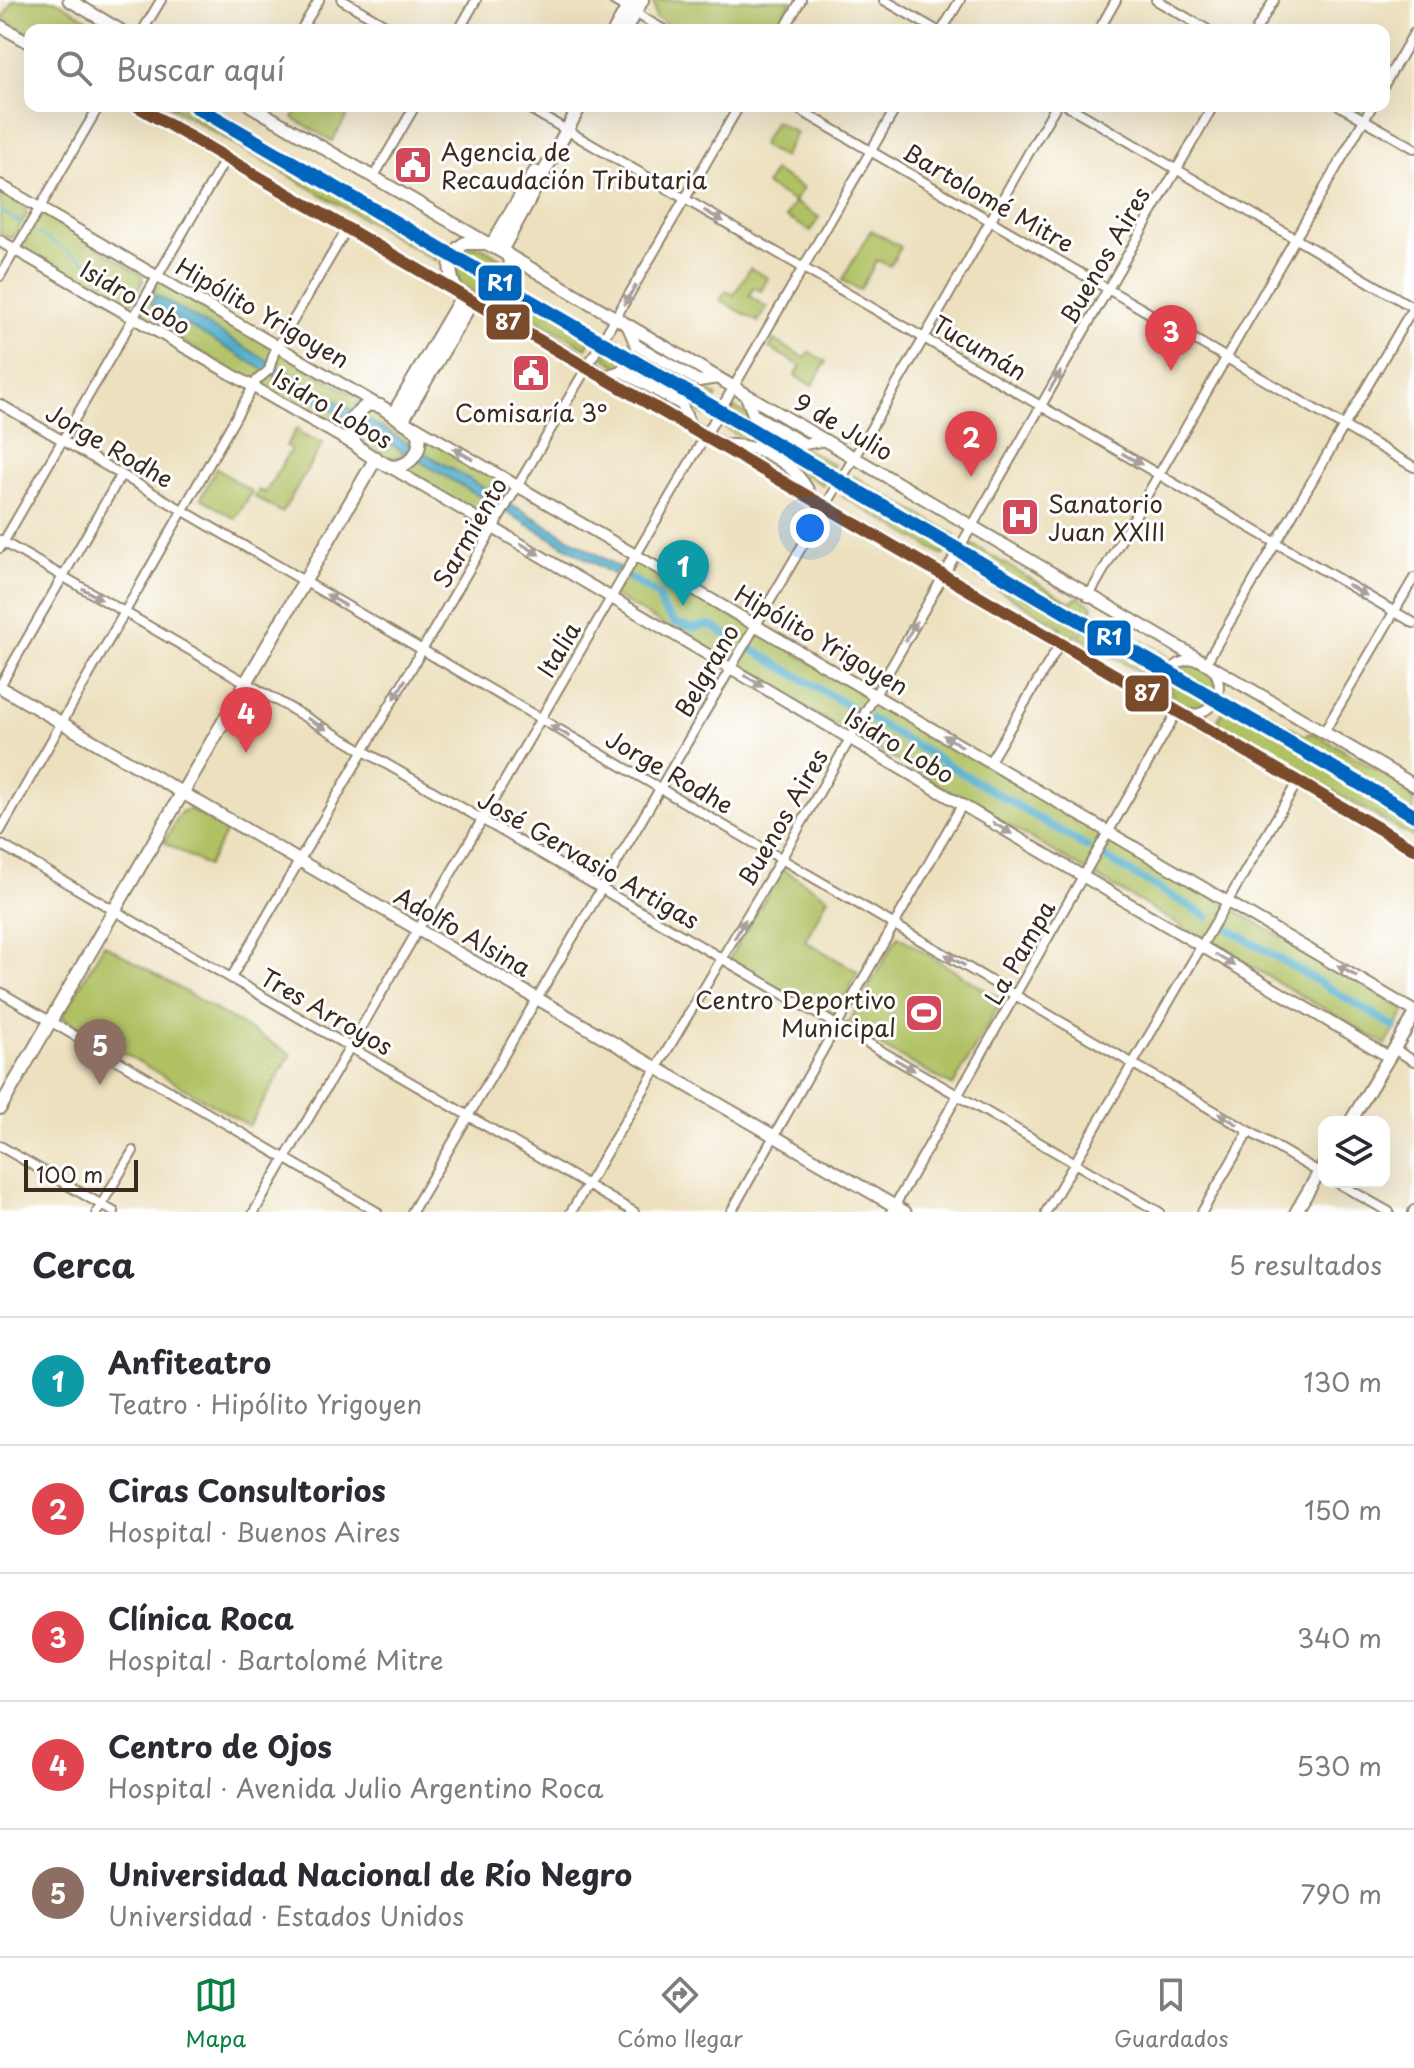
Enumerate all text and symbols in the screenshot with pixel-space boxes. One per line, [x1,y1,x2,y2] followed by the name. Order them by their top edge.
[24,24,1390,112] search box
[52,46,96,90] icon: search
[116,46,285,91] text: Buscar aquí
[441,133,707,197] place label: Agencia de Recaudación Tributaria
[897,133,1081,261] street label: Bartolomé Mitre
[392,144,434,186] public building icon: Agencia de Recaudación Tributaria
[1050,180,1158,330] street label: Buenos Aires
[703,209,725,223] one-way arrow
[170,248,356,376] street label: Hipólito Yrigoyen
[74,251,198,343] street label: Isidro Lobo
[477,264,523,302] line badge: R1
[487,265,513,298] text: R1
[623,284,637,306] one-way arrow
[485,303,531,341] line badge: 87
[495,304,521,337] text: 87
[926,305,1034,389] street label: Tucumán
[1145,305,1197,371] pin: 3
[510,352,552,394] public building icon: Comisaría 3°
[266,359,400,457] street label: Isidro Lobos
[1048,370,1062,393] one-way arrow
[788,383,900,469] street label: 9 de Julio
[39,394,181,496] street label: Jorge Rodhe
[455,394,607,430] place label: Comisaría 3°
[945,411,997,477] pin: 2
[452,447,474,461] one-way arrow
[1121,452,1143,466] one-way arrow
[423,470,515,594] street label: Sarmiento
[1048,485,1165,549] place label: Sanatorio Juan XXIII
[999,496,1041,538] hospital icon: Sanatorio Juan XXIII
[790,508,830,548] your location
[657,540,709,606] pin: 1
[519,542,541,556] one-way arrow
[729,575,915,703] street label: Hipólito Yrigoyen
[1346,582,1368,596] one-way arrow
[81,586,103,600] one-way arrow
[325,593,347,607] one-way arrow
[527,614,589,684] street label: Italia
[665,617,747,723] street label: Belgrano
[1086,619,1132,657] line badge: R1
[1096,619,1122,652] text: R1
[904,620,918,642] one-way arrow
[743,674,765,688] one-way arrow
[1124,674,1170,713] line badge: 87
[1134,675,1160,708] text: 87
[394,678,408,700] one-way arrow
[220,687,272,753] pin: 4
[838,698,962,792] street label: Isidro Lobo
[305,717,328,731] one-way arrow
[599,720,741,822] street label: Jorge Rodhe
[549,724,572,738] one-way arrow
[942,734,964,748] one-way arrow
[728,742,836,892] street label: Buenos Aires
[472,781,707,937] street label: José Gervasio Artigas
[991,821,1013,835] one-way arrow
[388,877,538,985] street label: Adolfo Alsina
[975,893,1064,1011] street label: La Pampa
[733,918,747,940] one-way arrow
[943,953,966,967] one-way arrow
[1214,953,1236,967] one-way arrow
[254,958,400,1064] street label: Tres Arroyos
[1336,965,1358,979] one-way arrow
[695,981,896,1045] place label: Centro Deportivo Municipal
[903,992,945,1034] sports icon: Centro Deportivo Municipal
[74,1019,126,1085] pin: 5
[894,1058,916,1072] one-way arrow
[1217,1112,1239,1126] one-way arrow
[1318,1116,1390,1188] map controls
[1318,1116,1390,1188] button: layers
[24,1156,138,1192] scale bar
[36,1157,103,1190] text: 100 m
[32,1238,135,1290] text: Cerca
[1229,1245,1382,1284] text: 5 resultados
[108,1339,271,1384] text: Anfiteatro
[52,1362,64,1401] text: 1
[1303,1362,1382,1401] text: 130 m
[108,1384,422,1423] text: Teatro · Hipólito Yrigoyen
[108,1467,386,1512] text: Ciras Consultorios
[49,1490,67,1529] text: 2
[1304,1490,1382,1529] text: 150 m
[108,1512,400,1551] text: Hospital · Buenos Aires
[108,1595,294,1640] text: Clínica Roca
[49,1618,67,1657] text: 3
[1297,1618,1382,1657] text: 340 m
[108,1640,443,1679] text: Hospital · Bartolomé Mitre
[108,1723,332,1768] text: Centro de Ojos
[49,1746,67,1785] text: 4
[1296,1746,1382,1785] text: 530 m
[108,1768,603,1807] text: Hospital · Avenida Julio Argentino Roca
[108,1851,632,1896] text: Universidad Nacional de Río Negro
[50,1874,66,1913] text: 5
[1301,1874,1382,1913] text: 790 m
[108,1896,464,1935] text: Universidad · Estados Unidos
[186,1973,246,2054] tab: Mapa
[617,1973,743,2054] tab: Cómo llegar
[1114,1973,1228,2054] tab: Guardados

